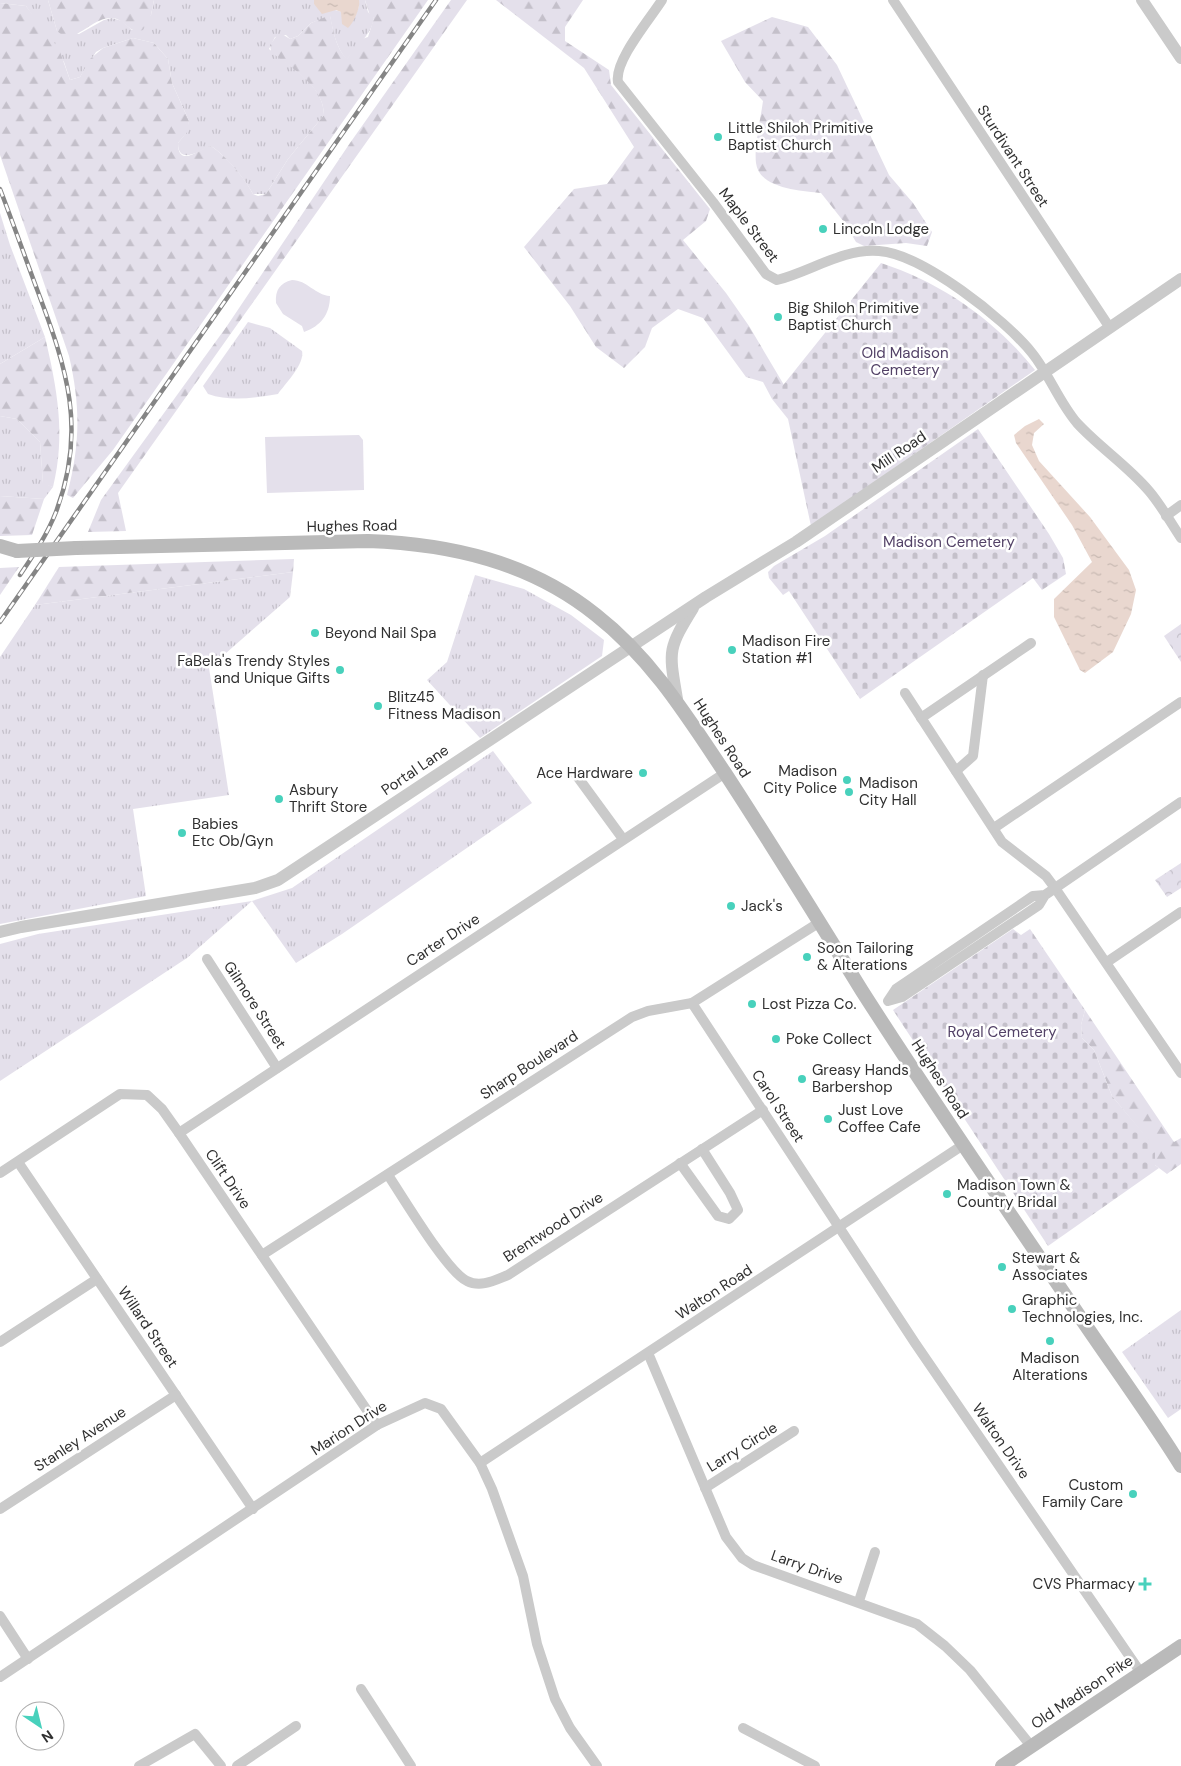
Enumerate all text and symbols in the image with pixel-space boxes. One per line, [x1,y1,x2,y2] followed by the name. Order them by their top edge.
[972,101,1054,211] street label: Sturdivant Street
[728,118,873,155] place label: Little Shiloh Primitive Baptist Church
[712,131,724,143] marker: Little Shiloh Primitive Baptist Church
[714,184,784,266] street label: Maple Street
[833,219,929,239] place label: Lincoln Lodge
[817,223,829,235] marker: Lincoln Lodge
[788,298,919,335] place label: Big Shiloh Primitive Baptist Church
[772,311,784,323] marker: Big Shiloh Primitive Baptist Church
[861,343,949,380] park label: Old Madison Cemetery
[868,426,930,478] street label: Mill Road
[306,515,398,537] street label: Hughes Road
[883,532,1016,552] park label: Madison Cemetery
[325,623,437,643] place label: Beyond Nail Spa
[309,627,321,639] marker: Beyond Nail Spa
[742,631,830,668] place label: Madison Fire Station #1
[726,644,738,656] marker: Madison Fire Station #1
[177,651,330,688] place label: FaBela's Trendy Styles and Unique Gifts
[334,664,346,676] marker: FaBela's Trendy Styles and Unique Gifts
[388,687,501,724] place label: Blitz45 Fitness Madison
[689,694,755,782] street label: Hughes Road
[372,700,384,712] marker: Blitz45 Fitness Madison
[377,740,453,800] street label: Portal Lane
[763,761,837,798] place label: Madison City Police
[536,763,633,783] place label: Ace Hardware
[637,767,649,779] marker: Ace Hardware
[859,773,918,810] place label: Madison City Hall
[841,774,853,786] marker: Madison City Police
[289,780,367,817] place label: Asbury Thrift Store
[843,786,855,798] marker: Madison City Hall
[273,793,285,805] marker: Asbury Thrift Store
[192,814,273,851] place label: Babies Etc Ob/Gyn
[176,827,188,839] marker: Babies Etc Ob/Gyn
[741,896,783,916] place label: Jack's
[725,900,737,912] marker: Jack's
[402,909,484,971] street label: Carter Drive
[817,938,914,975] place label: Soon Tailoring & Alterations
[801,951,813,963] marker: Soon Tailoring & Alterations
[219,957,291,1053] street label: Gilmore Street
[762,994,856,1014] place label: Lost Pizza Co.
[746,998,758,1010] marker: Lost Pizza Co.
[947,1022,1057,1042] park label: Royal Cemetery
[476,1026,582,1104] street label: Sharp Boulevard
[786,1029,872,1049] place label: Poke Collect
[770,1033,782,1045] marker: Poke Collect
[907,1035,973,1123] street label: Hughes Road
[812,1060,909,1097] place label: Greasy Hands Barbershop
[747,1066,809,1146] street label: Carol Street
[796,1073,808,1085] marker: Greasy Hands Barbershop
[838,1100,921,1137] place label: Just Love Coffee Cafe
[822,1113,834,1125] marker: Just Love Coffee Cafe
[201,1145,255,1213] street label: Clift Drive
[957,1175,1071,1212] place label: Madison Town & Country Bridal
[499,1187,607,1267] street label: Brentwood Drive
[941,1188,953,1200] marker: Madison Town & Country Bridal
[1012,1248,1088,1285] place label: Stewart & Associates
[672,1260,756,1324] street label: Walton Road
[996,1261,1008,1273] marker: Stewart & Associates
[113,1282,183,1372] street label: Willard Street
[1022,1290,1143,1327] place label: Graphic Technologies, Inc.
[1006,1303,1018,1315] marker: Graphic Technologies, Inc.
[1044,1335,1056,1347] marker: Madison Alterations
[1012,1348,1088,1385] place label: Madison Alterations
[307,1396,391,1460] street label: Marion Drive
[968,1399,1034,1483] street label: Walton Drive
[30,1402,130,1476] street label: Stanley Avenue
[703,1417,781,1477] street label: Larry Circle
[1042,1475,1123,1512] place label: Custom Family Care
[1127,1488,1139,1500] marker: Custom Family Care
[768,1545,846,1589] street label: Larry Drive
[1032,1574,1136,1594] place label: CVS Pharmacy
[1139,1578,1151,1590] marker: CVS Pharmacy
[1027,1650,1137,1734] street label: Old Madison Pike
[15,1701,65,1751] north arrow
[38,1726,57,1747] text: N

